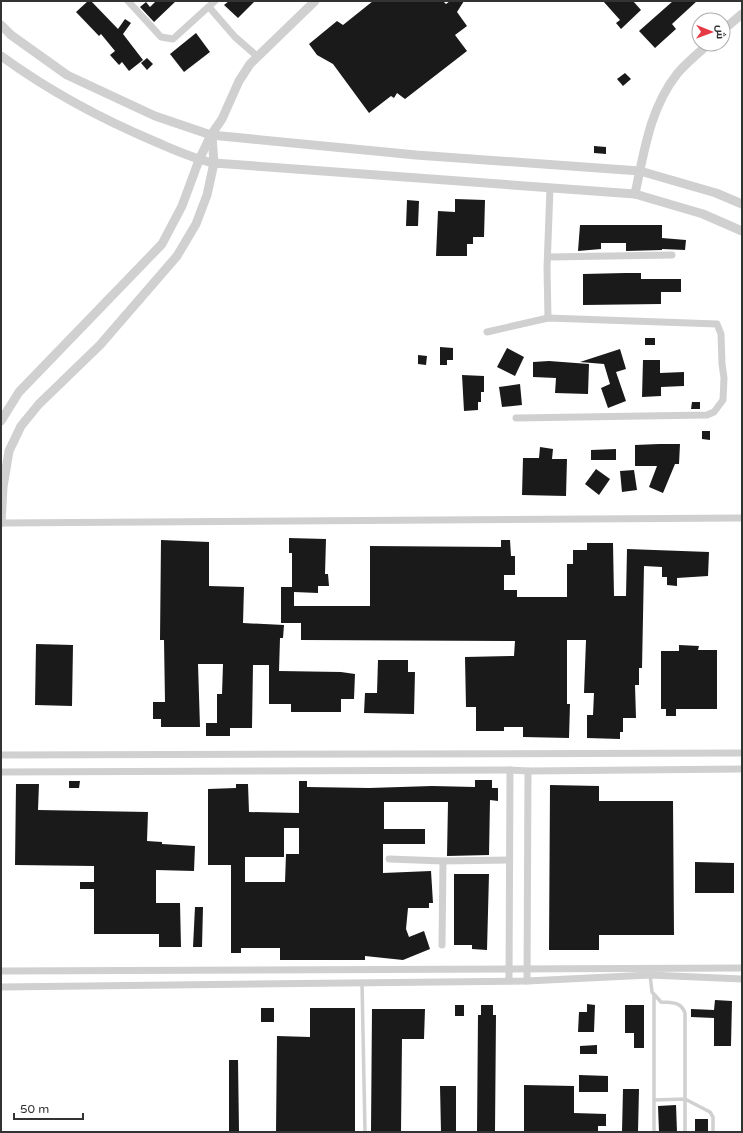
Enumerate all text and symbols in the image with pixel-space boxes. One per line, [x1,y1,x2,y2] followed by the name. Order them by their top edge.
[691,12,731,52] north arrow
[714,25,727,39] text: ش
[14,1095,83,1121] scale bar
[20,1102,49,1116] text: 50 m

